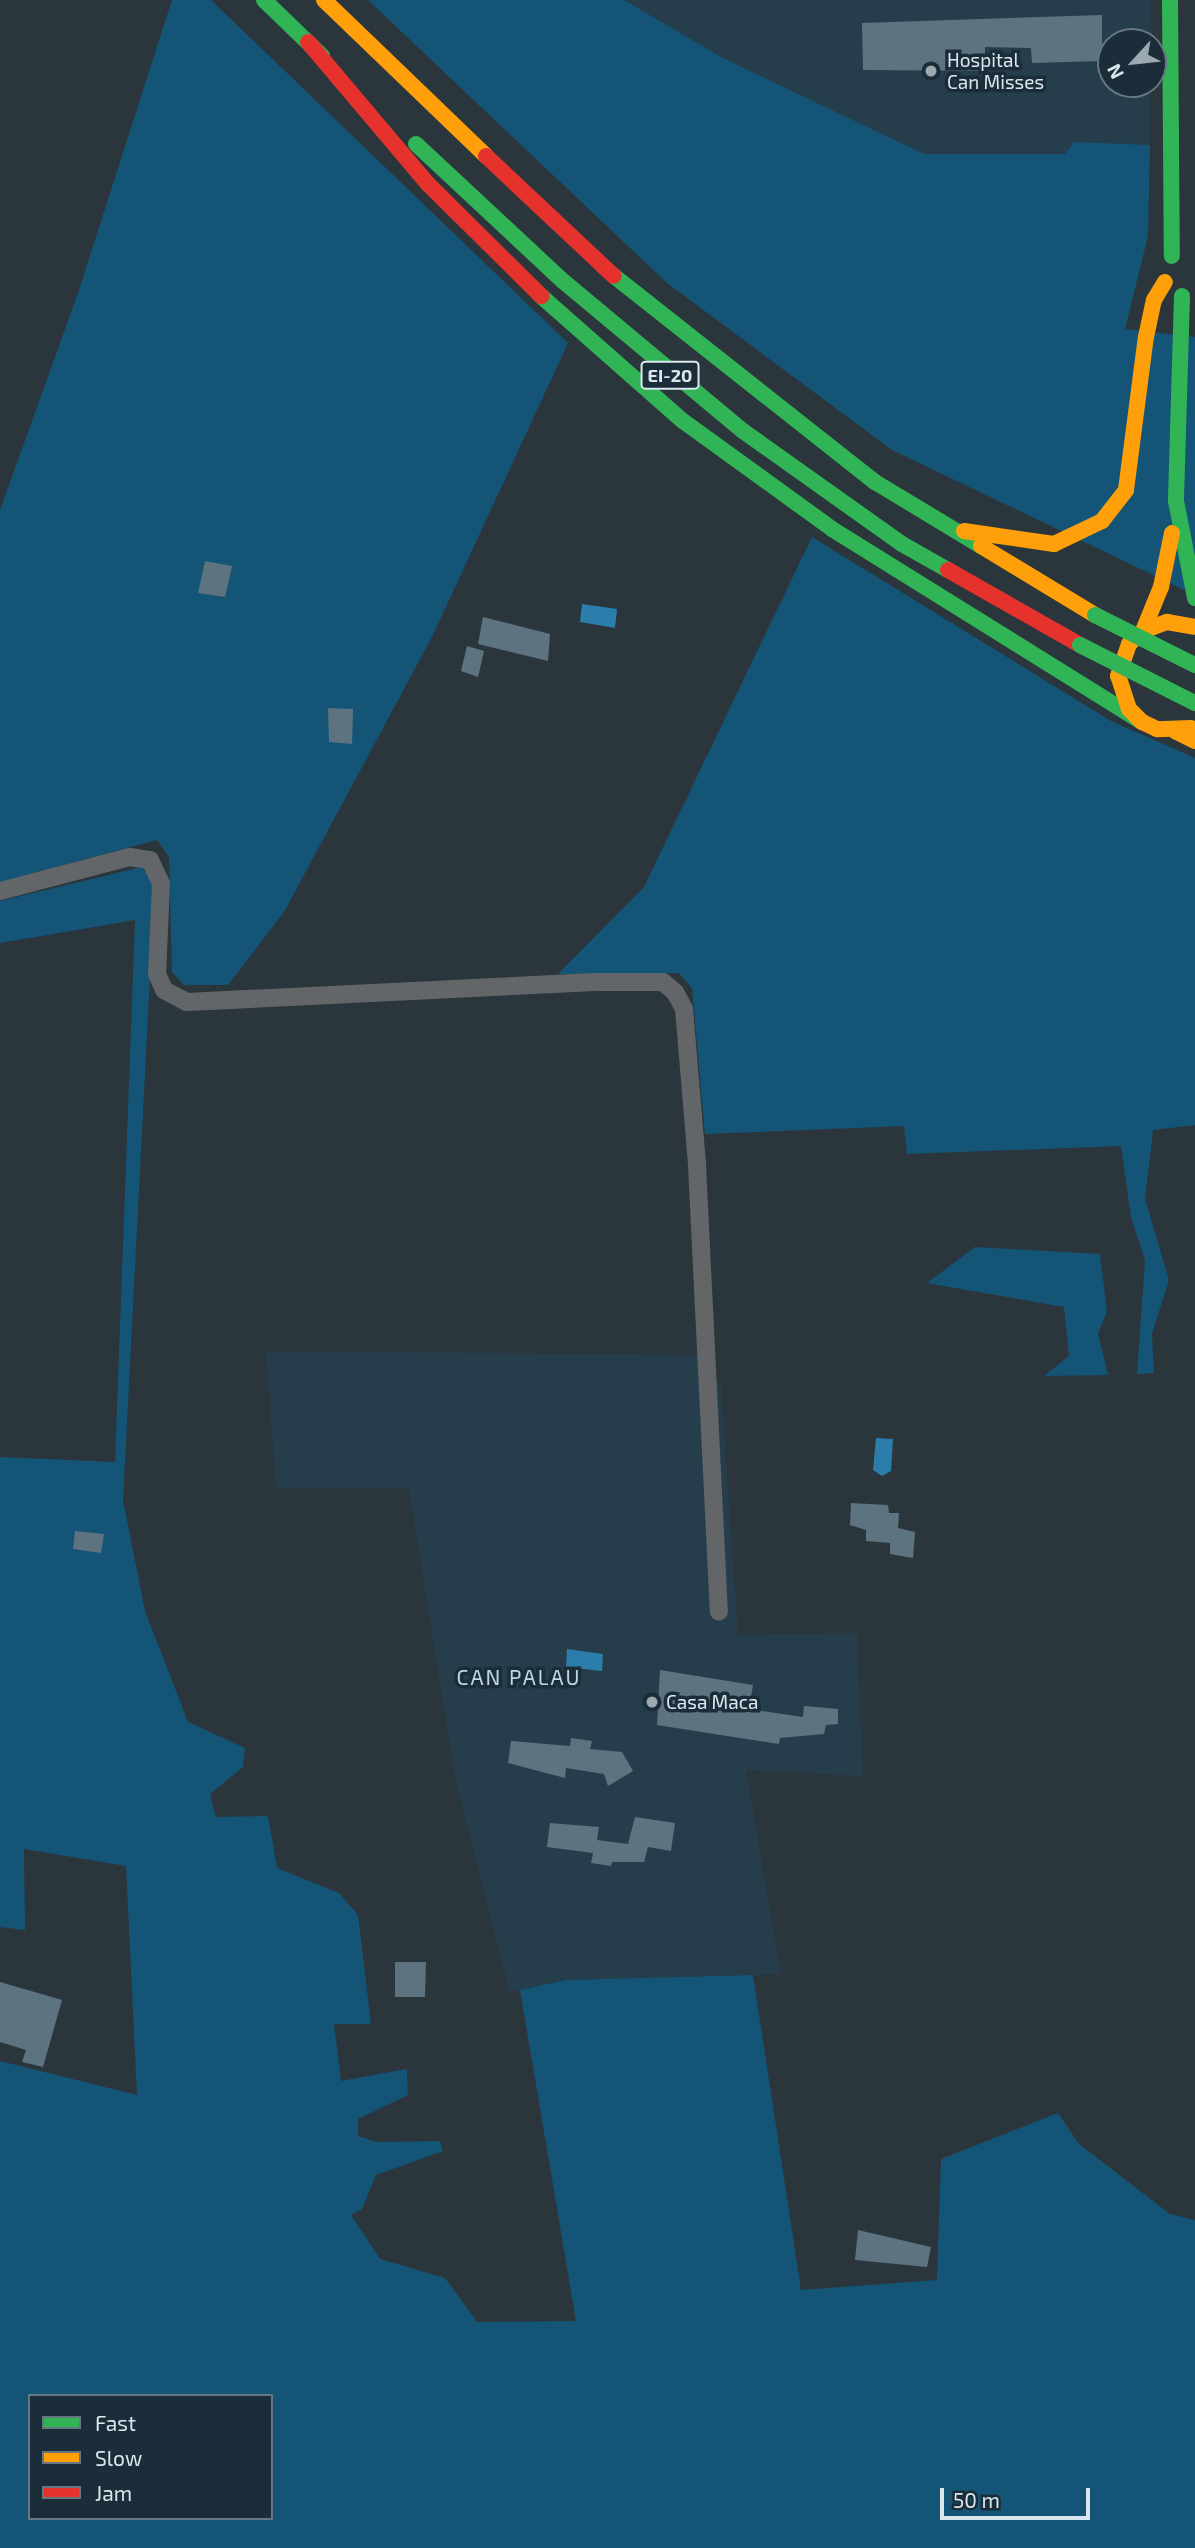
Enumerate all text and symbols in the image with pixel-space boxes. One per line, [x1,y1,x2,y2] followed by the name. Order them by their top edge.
[1097,28,1167,98] north arrow
[947,49,1044,93] place label: Hospital Can Misses
[921,61,941,81] marker: Hospital Can Misses
[1101,61,1128,83] text: N
[640,360,700,390] road number: EI-20
[458,1664,580,1690] district label: CAN PALAU
[666,1691,758,1713] place label: Casa Maca
[644,1694,660,1710] marker: Casa Maca
[28,2394,273,2520] legend
[95,2410,136,2435] text: Fast
[95,2445,142,2470] text: Slow
[943,2474,1094,2518] scale bar
[95,2480,132,2505] text: Jam
[953,2487,1000,2512] text: 50 m

